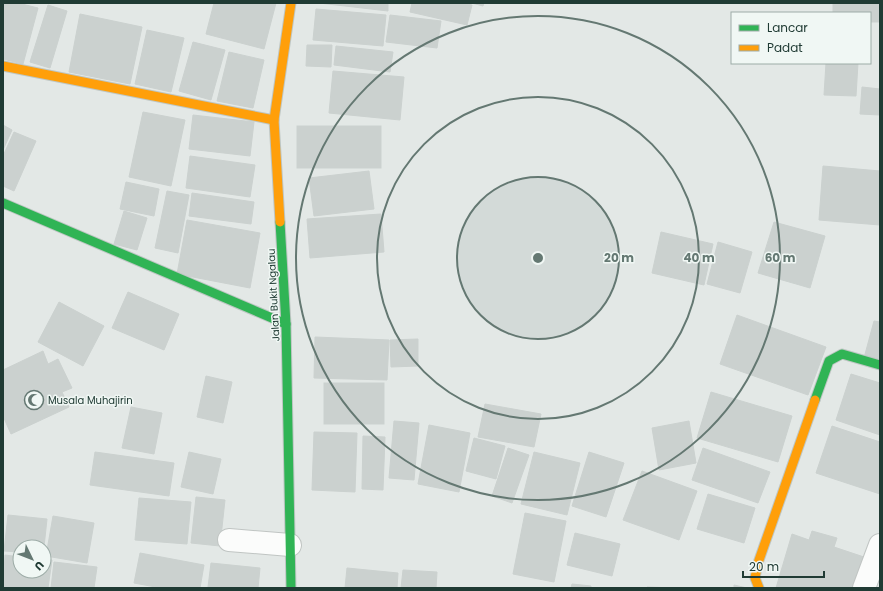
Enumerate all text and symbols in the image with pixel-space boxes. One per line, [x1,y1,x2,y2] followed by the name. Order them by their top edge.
[731,12,871,64] legend
[767,19,808,36] text: Lancar
[767,39,803,56] text: Padat
[264,248,283,342] street label: Jalan Bukit Ngalau
[604,249,634,266] text: 20 m
[683,249,715,266] text: 40 m
[765,249,796,266] text: 60 m
[531,251,545,265] centre of rings
[23,389,45,411] mosque icon: Musala Muhajirin
[48,393,133,408] place label: Musala Muhajirin
[12,539,52,579] north arrow
[743,553,824,579] scale bar
[31,558,48,574] text: U
[749,558,779,575] text: 20 m

